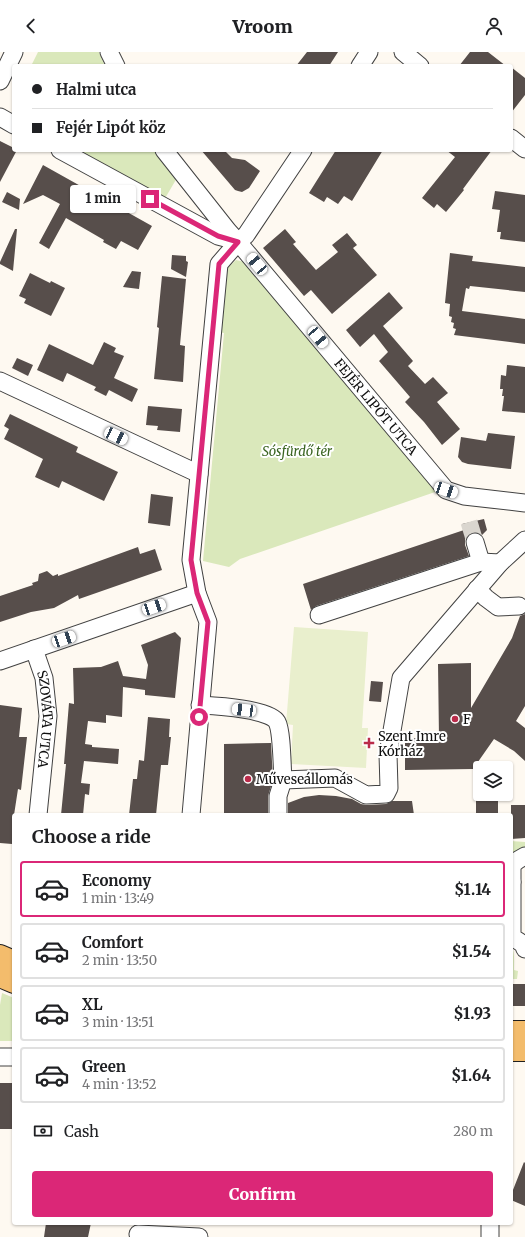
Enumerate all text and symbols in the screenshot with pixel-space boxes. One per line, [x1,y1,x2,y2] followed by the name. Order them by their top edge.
[20,15,42,37] icon: back
[232,15,293,38] text: Vroom
[483,15,505,37] icon: person
[56,80,136,99] text: Halmi utca
[56,118,165,137] text: Fejér Lipót köz
[70,185,136,213] callout: 1 min
[85,190,121,207] text: 1 min
[141,190,159,208] route end
[245,251,269,277] car
[306,324,330,350] car
[331,355,422,459] street label: FEJÉR LIPÓT UTCA
[103,425,129,447] car
[262,443,333,460] park label: Sósfürdő tér
[433,480,459,500] car
[141,597,167,617] car
[51,629,77,649] car
[33,668,57,770] street label: SZOVÁTA UTCA
[231,703,257,717] car
[190,708,208,726] route start
[463,711,471,728] place label: F
[450,714,460,724] marker: F
[378,728,446,760] place label: Szent Imre Kórház
[363,737,375,749] marker: Szent Imre Kórház
[473,761,513,801] map controls
[473,761,513,801] button: layers
[256,771,353,788] place label: Műveseállomás
[243,774,253,784] marker: Műveseállomás
[32,825,151,848] text: Choose a ride
[34,871,70,907] icon: car
[82,871,151,890] text: Economy
[454,880,491,899] text: $1.14
[82,890,154,907] text: 1 min · 13:49
[34,933,70,969] icon: car
[82,933,143,952] text: Comfort
[452,942,491,961] text: $1.54
[82,952,157,969] text: 2 min · 13:50
[34,995,70,1031] icon: car
[82,995,103,1014] text: XL
[454,1004,491,1023] text: $1.93
[82,1014,154,1031] text: 3 min · 13:51
[34,1057,70,1093] icon: car
[82,1057,126,1076] text: Green
[451,1066,491,1085] text: $1.64
[82,1076,156,1093] text: 4 min · 13:52
[32,1120,54,1142] icon: cash
[64,1122,99,1141] text: Cash
[453,1123,493,1140] text: 280 m
[32,1171,493,1217] button: Confirm

